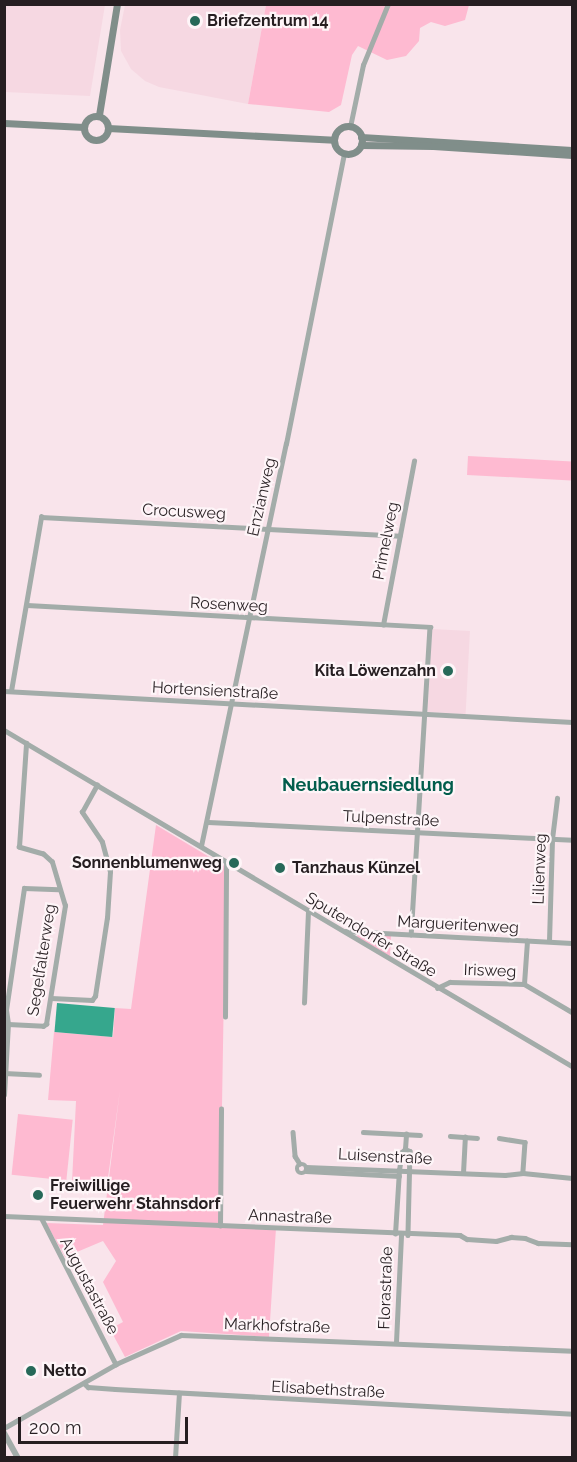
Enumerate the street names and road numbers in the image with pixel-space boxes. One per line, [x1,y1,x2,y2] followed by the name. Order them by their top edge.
[244,456,280,538] street label: Enzianweg
[142,500,226,524] street label: Crocusweg
[369,500,403,582] street label: Primelweg
[190,593,268,617] street label: Rosenweg
[151,678,279,704] street label: Hortensienstraße
[342,807,440,831] street label: Tulpenstraße
[529,833,551,905] street label: Lilienweg
[302,888,440,982] street label: Sputendorfer Straße
[24,903,60,1017] street label: Segelfalterweg
[397,912,519,938] street label: Margueritenweg
[463,960,517,982] street label: Irisweg
[337,1145,433,1169] street label: Luisenstraße
[248,1206,332,1228] street label: Annastraße
[55,1234,123,1338] street label: Augustastraße
[375,1246,397,1330] street label: Florastraße
[224,1315,330,1337] street label: Markhofstraße
[271,1377,385,1403] street label: Elisabethstraße

